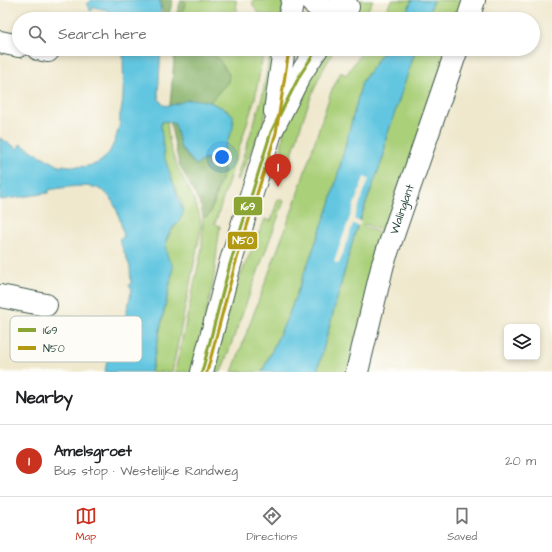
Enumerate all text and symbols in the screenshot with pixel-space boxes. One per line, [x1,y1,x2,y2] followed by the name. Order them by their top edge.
[12,12,540,56] search box
[26,23,48,45] icon: search
[58,24,147,45] text: Search here
[212,147,232,167] your location
[265,154,291,187] pin: 1
[386,182,419,237] street label: Walinglant
[233,196,263,216] line badge: 169
[241,199,255,214] text: 169
[227,231,258,250] line badge: N50
[232,233,254,248] text: N50
[10,316,142,362] legend
[43,323,58,338] text: 169
[504,324,540,360] map controls
[504,324,540,360] button: layers
[43,341,65,356] text: N50
[16,386,73,410] text: Nearby
[54,441,132,462] text: Amelsgroet
[28,452,30,470] text: 1
[505,452,536,470] text: 20 m
[54,462,238,480] text: Bus stop · Westelijke Randweg
[75,505,97,544] tab: Map
[246,505,298,544] tab: Directions
[447,505,477,544] tab: Saved

